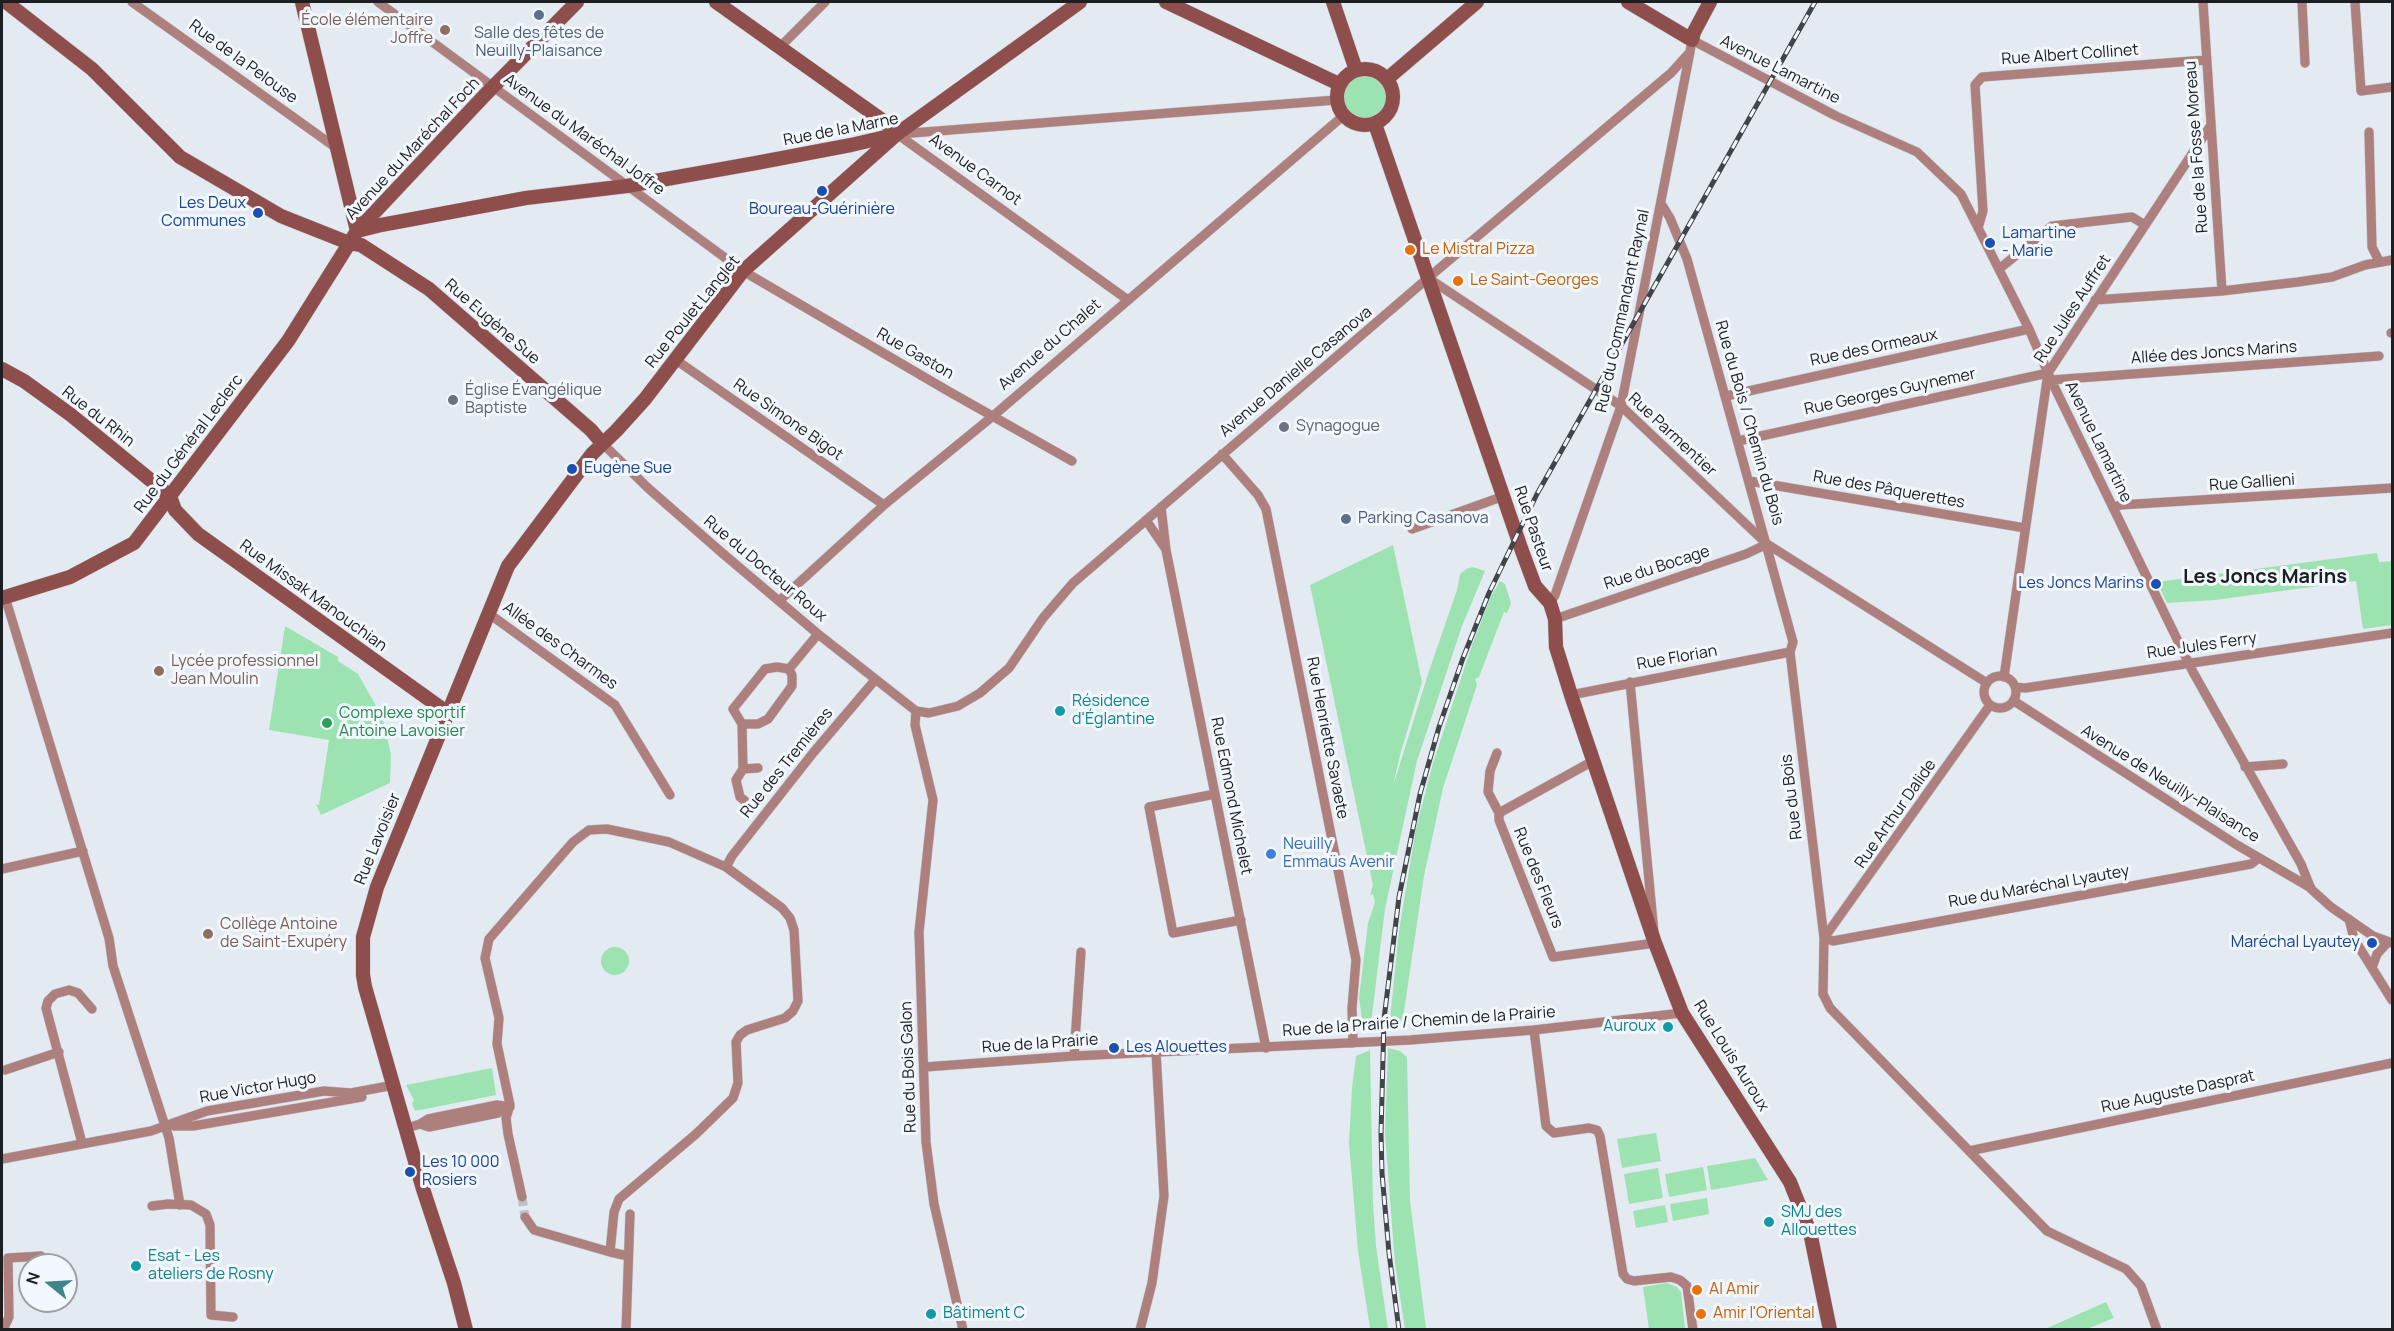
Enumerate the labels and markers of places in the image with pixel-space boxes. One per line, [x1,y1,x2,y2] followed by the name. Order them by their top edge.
[532,8,546,22] marker: Salle des fêtes de Neuilly-Plaisance
[301,11,433,49] place label: École élémentaire Joffre
[438,23,452,37] marker: École élémentaire Joffre
[474,24,604,62] place label: Salle des fêtes de Neuilly-Plaisance
[815,184,829,198] marker: Boureau-Guérinière
[161,194,246,232] place label: Les Deux Communes
[749,200,895,220] place label: Boureau-Guérinière
[251,206,265,220] marker: Les Deux Communes
[2002,224,2076,262] place label: Lamartine - Marie
[1983,236,1997,250] marker: Lamartine - Marie
[1422,240,1535,260] place label: Le Mistral Pizza
[1403,243,1417,257] marker: Le Mistral Pizza
[1470,271,1599,291] place label: Le Saint-Georges
[1451,274,1465,288] marker: Le Saint-Georges
[465,381,602,419] place label: Église Évangélique Baptiste
[446,393,460,407] marker: Église Évangélique Baptiste
[1296,417,1380,437] place label: Synagogue
[1277,420,1291,434] marker: Synagogue
[584,459,672,479] place label: Eugène Sue
[565,462,579,476] marker: Eugène Sue
[1358,509,1489,529] place label: Parking Casanova
[1339,512,1353,526] marker: Parking Casanova
[2018,574,2144,594] place label: Les Joncs Marins
[2149,577,2163,591] marker: Les Joncs Marins
[171,652,319,690] place label: Lycée professionnel Jean Moulin
[152,664,166,678] marker: Lycée professionnel Jean Moulin
[1072,692,1155,730] place label: Résidence d'Églantine
[339,704,465,742] place label: Complexe sportif Antoine Lavoisier
[1053,704,1067,718] marker: Résidence d'Églantine
[320,716,334,730] marker: Complexe sportif Antoine Lavoisier
[1283,835,1395,873] place label: Neuilly Emmaüs Avenir
[1264,847,1278,861] marker: Neuilly Emmaüs Avenir
[220,915,347,953] place label: Collège Antoine de Saint-Exupéry
[201,927,215,941] marker: Collège Antoine de Saint-Exupéry
[2231,933,2360,953] place label: Maréchal Lyautey
[2365,936,2379,950] marker: Maréchal Lyautey
[1603,1017,1656,1037] place label: Auroux
[1661,1020,1675,1034] marker: Auroux
[1126,1038,1227,1058] place label: Les Alouettes
[1107,1041,1121,1055] marker: Les Alouettes
[422,1153,500,1191] place label: Les 10 000 Rosiers
[403,1165,417,1179] marker: Les 10 000 Rosiers
[1781,1203,1857,1241] place label: SMJ des Allouettes
[1762,1215,1776,1229] marker: SMJ des Allouettes
[148,1247,274,1285] place label: Esat - Les ateliers de Rosny
[129,1259,143,1273] marker: Esat - Les ateliers de Rosny
[1709,1280,1759,1300] place label: Al Amir
[1690,1283,1704,1297] marker: Al Amir
[943,1304,1025,1324] place label: Bâtiment C
[1713,1304,1815,1324] place label: Amir l'Oriental
[924,1307,938,1321] marker: Bâtiment C
[1694,1307,1708,1321] marker: Amir l'Oriental

